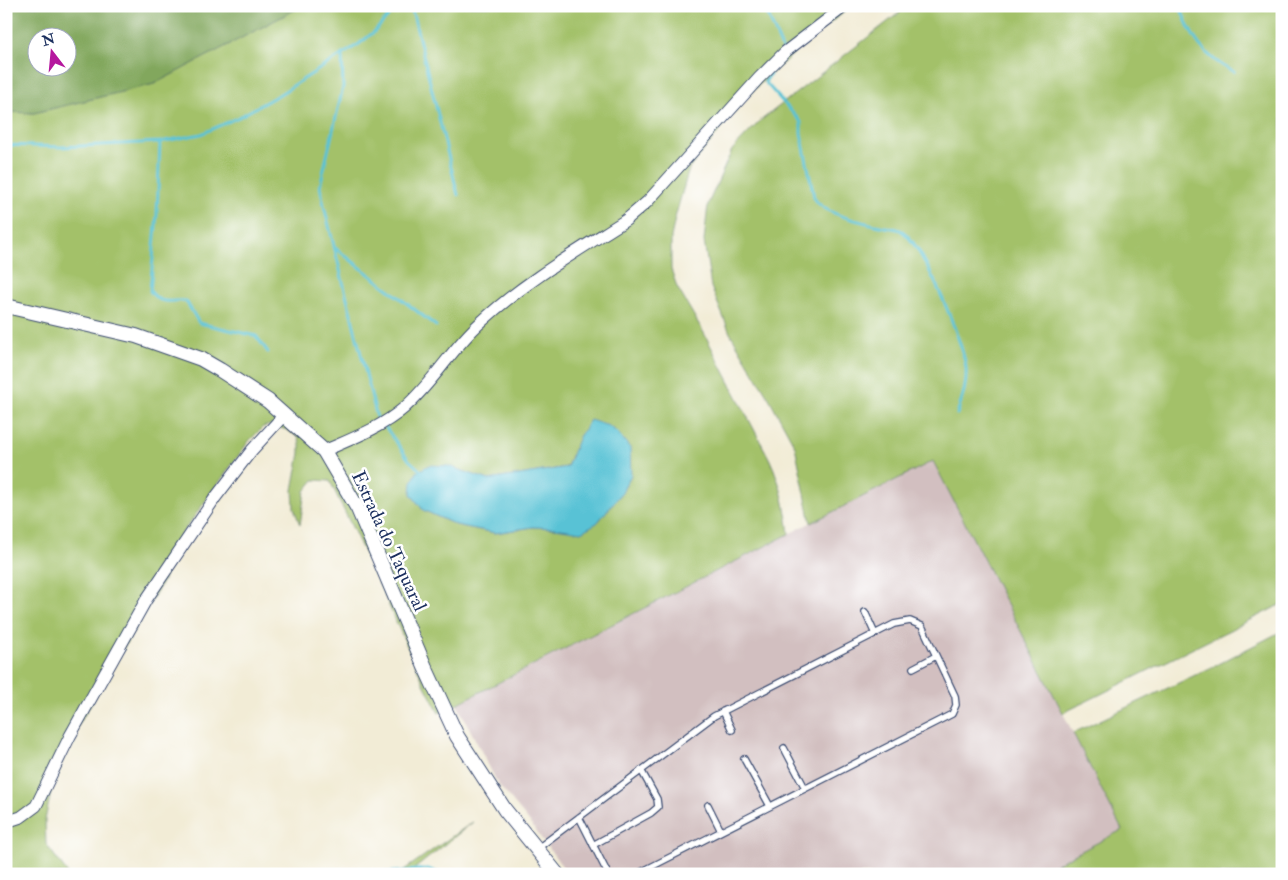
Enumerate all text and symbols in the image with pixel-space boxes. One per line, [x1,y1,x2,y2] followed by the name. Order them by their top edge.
[28,28,78,78] north arrow
[39,30,57,50] text: N
[346,467,432,615] street label: Estrada do Taquaral

